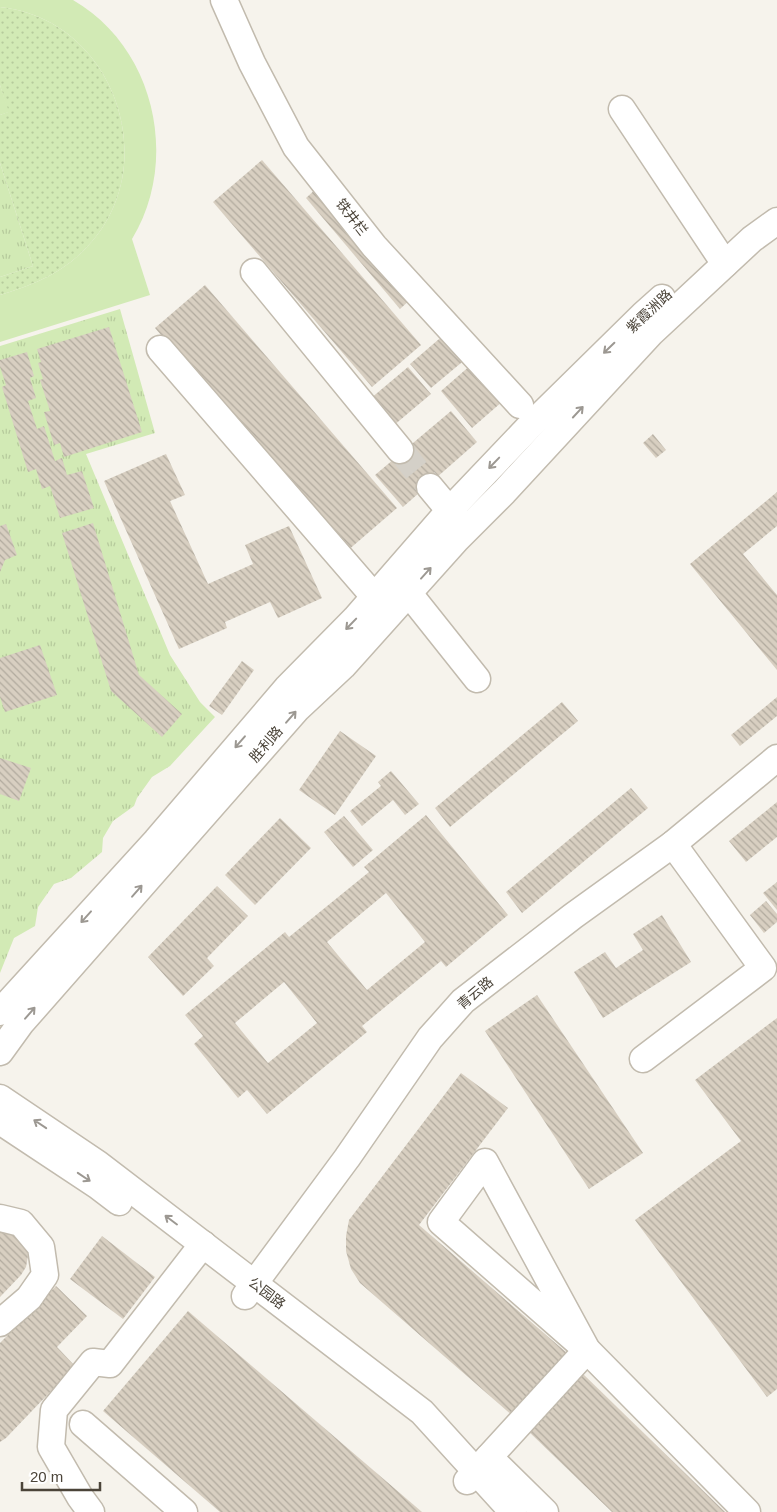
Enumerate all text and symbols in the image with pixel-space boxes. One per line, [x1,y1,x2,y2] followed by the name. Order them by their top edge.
[333,196,371,238] street label: 铁井栏
[623,286,675,336] street label: 紫霞洲路
[603,342,616,354] one-way arrow
[572,406,584,419] one-way arrow
[488,457,500,470] one-way arrow
[420,567,432,580] one-way arrow
[345,617,357,630] one-way arrow
[285,710,296,723] one-way arrow
[246,723,286,765] street label: 胜利路
[234,736,246,749] one-way arrow
[131,885,143,898] one-way arrow
[80,910,92,923] one-way arrow
[454,973,496,1013] street label: 青云路
[24,1007,36,1020] one-way arrow
[33,1119,47,1129] one-way arrow
[77,1172,91,1182] one-way arrow
[165,1214,178,1225] one-way arrow
[245,1274,289,1312] street label: 公园路
[22,1460,100,1492] scale bar
[30,1468,63,1485] text: 20 m

